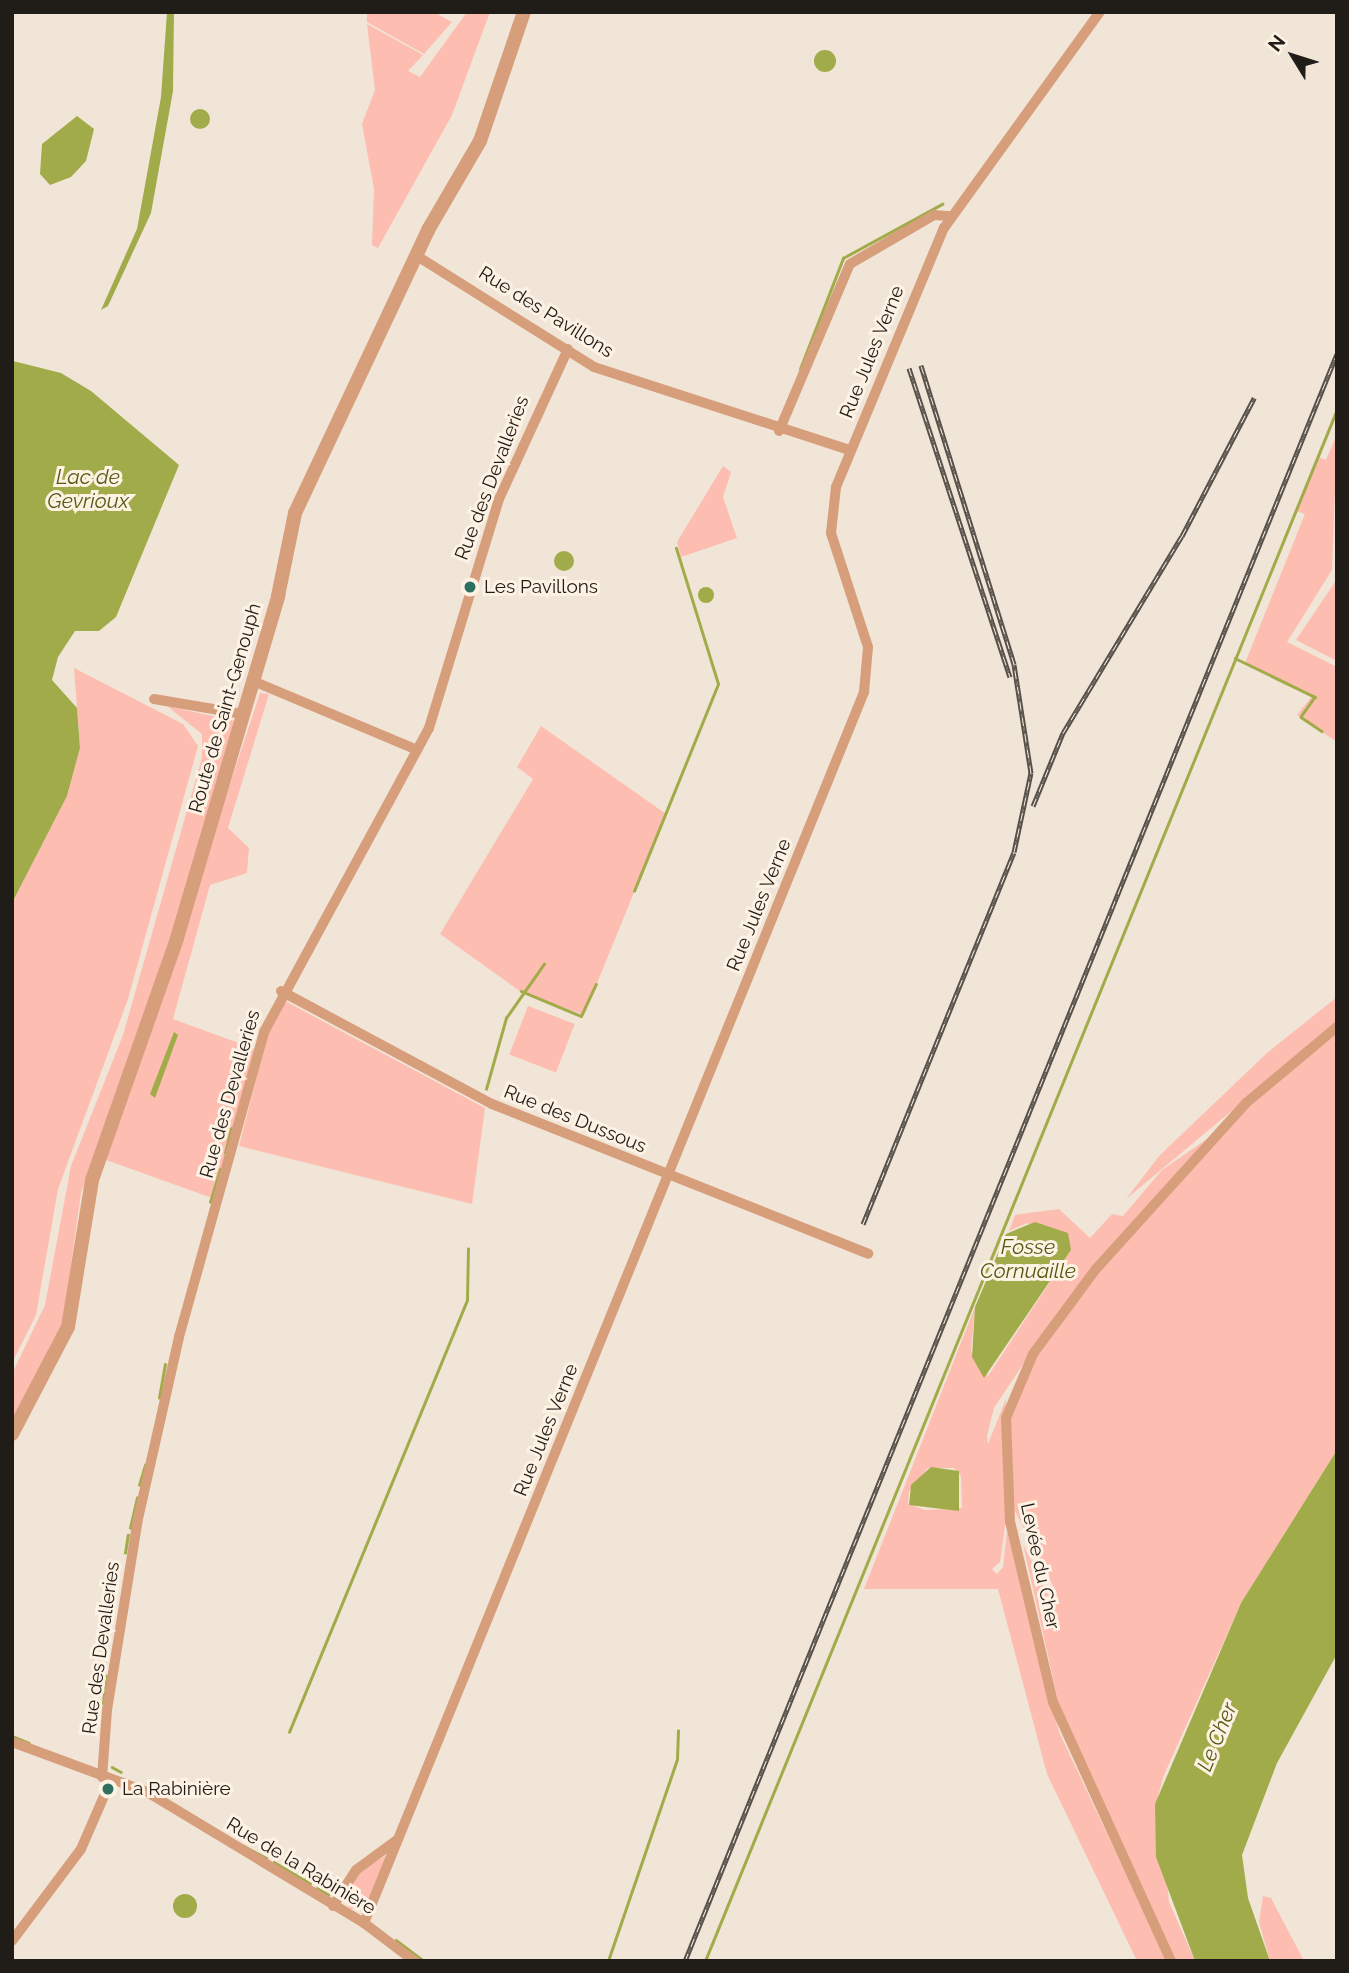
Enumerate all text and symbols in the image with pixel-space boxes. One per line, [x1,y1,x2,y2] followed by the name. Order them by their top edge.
[1258,21,1328,91] north arrow
[1263,31,1290,56] text: N
[474,261,618,363] street label: Rue des Pavillons
[835,282,909,422] street label: Rue Jules Verne
[450,393,534,563] street label: Rue des Devalleries
[47,464,129,514] water label: Lac de Gevrioux
[484,576,598,598] place label: Les Pavillons
[462,579,478,595] marker: Les Pavillons
[184,600,266,816] street label: Route de Saint-Genouph
[722,835,796,975] street label: Rue Jules Verne
[195,1007,265,1181] street label: Rue des Devalleries
[500,1080,650,1158] street label: Rue des Dussous
[980,1234,1076,1284] water label: Fosse Cornuaille
[509,1360,583,1500] street label: Rue Jules Verne
[1015,1501,1065,1631] street label: Levée du Cher
[78,1560,124,1736] street label: Rue des Devalleries
[1192,1699,1242,1775] water label: Le Cher
[122,1778,231,1800] place label: La Rabinière
[100,1781,116,1797] marker: La Rabinière
[222,1812,380,1920] street label: Rue de la Rabinière

